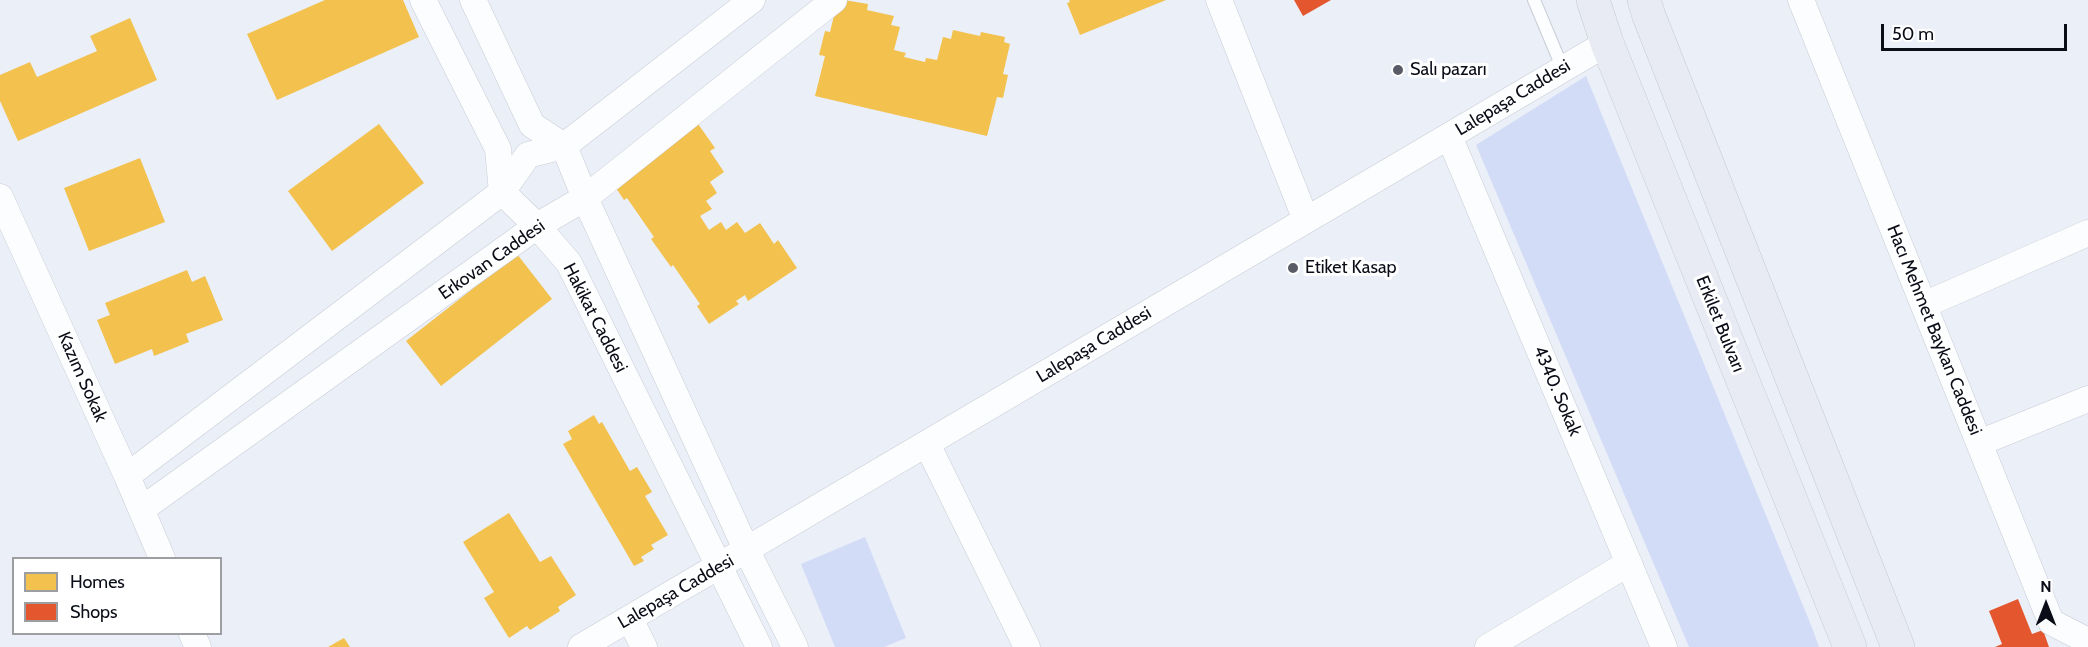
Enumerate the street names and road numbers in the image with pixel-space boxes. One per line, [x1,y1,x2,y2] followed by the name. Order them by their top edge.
[1452,55,1574,141] street label: Lalepaşa Caddesi
[435,215,549,305] street label: Erkovan Caddesi
[1882,222,1986,438] street label: Hacı Mehmet Baykan Caddesi
[558,260,632,376] street label: Hakikat Caddesi
[1691,273,1749,375] street label: Erkilet Bulvarı
[1033,302,1155,388] street label: Lalepaşa Caddesi
[53,329,111,425] street label: Kazım Sokak
[1528,343,1586,439] street label: 4340. Sokak
[614,550,738,634] street label: Lalepaşa Caddesi

